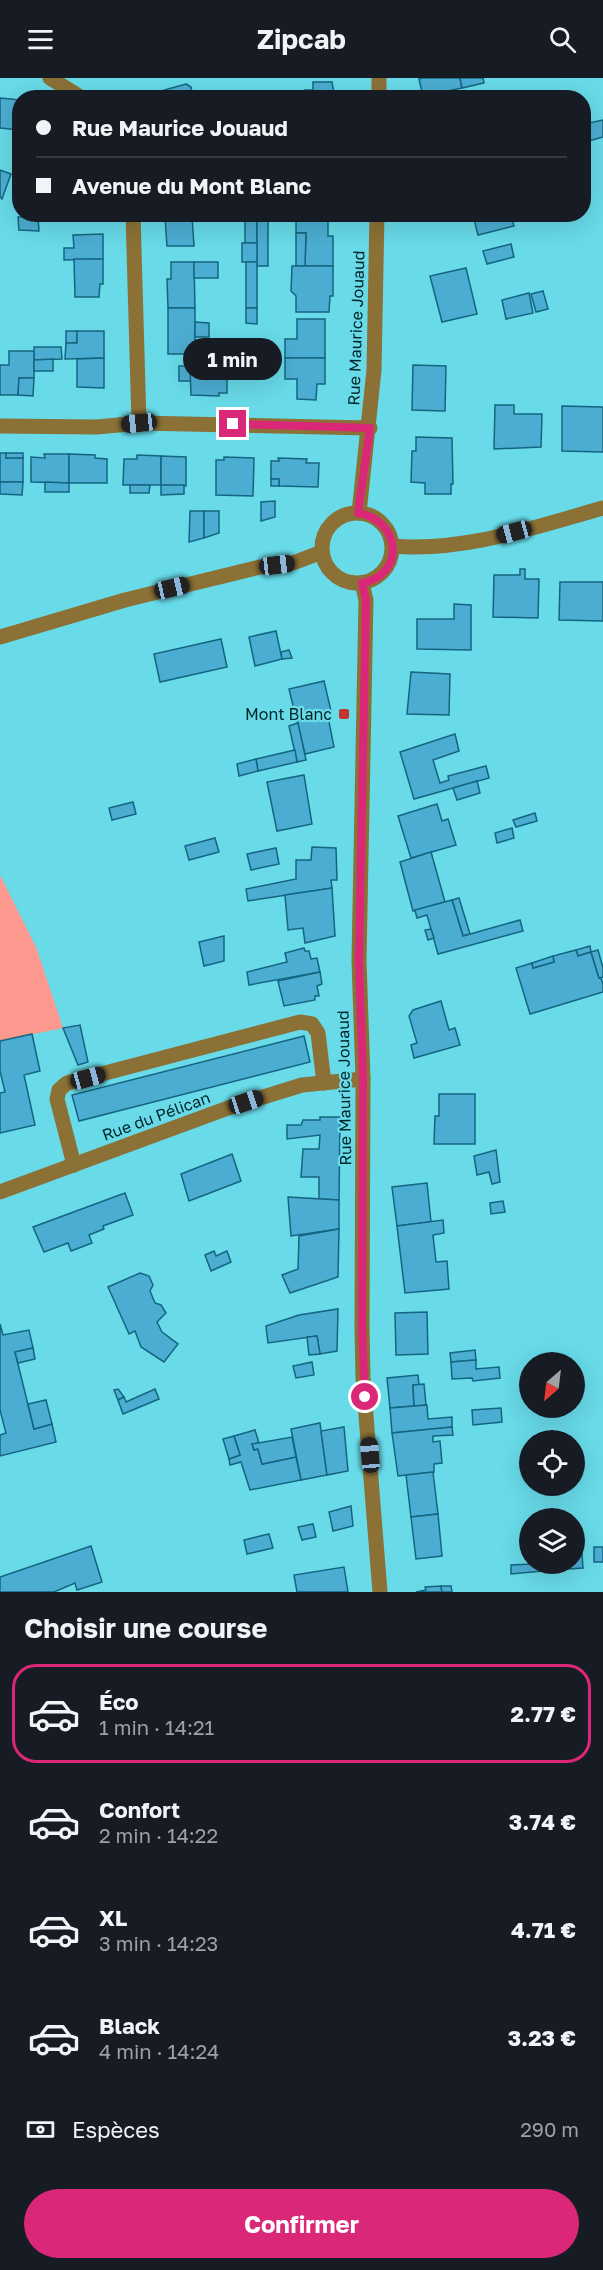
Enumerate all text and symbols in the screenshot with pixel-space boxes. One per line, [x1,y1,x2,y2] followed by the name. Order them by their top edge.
[24,23,57,56] icon: menu
[257,23,346,55] text: Zipcab
[546,23,579,56] icon: search
[72,114,288,141] text: Rue Maurice Jouaud
[72,172,311,199] text: Avenue du Mont Blanc
[343,250,369,406] street label: Rue Maurice Jouaud
[184,337,282,379] callout: 1 min
[207,347,258,371] text: 1 min
[219,410,246,437] route end
[120,412,158,434] car
[494,519,534,545] car
[258,554,296,576] car
[152,575,192,601] car
[245,704,332,724] place label: Mont Blanc
[337,707,351,721] marker: Mont Blanc
[333,1010,355,1166] street label: Rue Maurice Jouaud
[68,1065,108,1091] car
[99,1087,213,1145] street label: Rue du Pélican
[226,1088,266,1116] car
[519,1352,585,1418] north arrow
[519,1352,585,1574] map controls
[351,1383,378,1410] route start
[519,1430,585,1496] button: locate
[359,1436,381,1474] car
[519,1508,585,1574] button: layers
[24,1612,267,1644] text: Choisir une course
[27,1687,81,1741] icon: car
[99,1688,138,1715] text: Éco
[511,1700,576,1727] text: 2.77 €
[99,1715,214,1739] text: 1 min · 14:21
[27,1795,81,1849] icon: car
[99,1796,180,1823] text: Confort
[509,1808,576,1835] text: 3.74 €
[99,1823,218,1847] text: 2 min · 14:22
[27,1903,81,1957] icon: car
[99,1904,127,1931] text: XL
[511,1916,576,1943] text: 4.71 €
[99,1931,218,1955] text: 3 min · 14:23
[27,2011,81,2065] icon: car
[99,2012,160,2039] text: Black
[508,2024,576,2051] text: 3.23 €
[99,2039,219,2063] text: 4 min · 14:24
[24,2113,57,2146] icon: cash
[72,2116,160,2143] text: Espèces
[520,2117,579,2141] text: 290 m
[24,2189,579,2258] button: Confirmer

